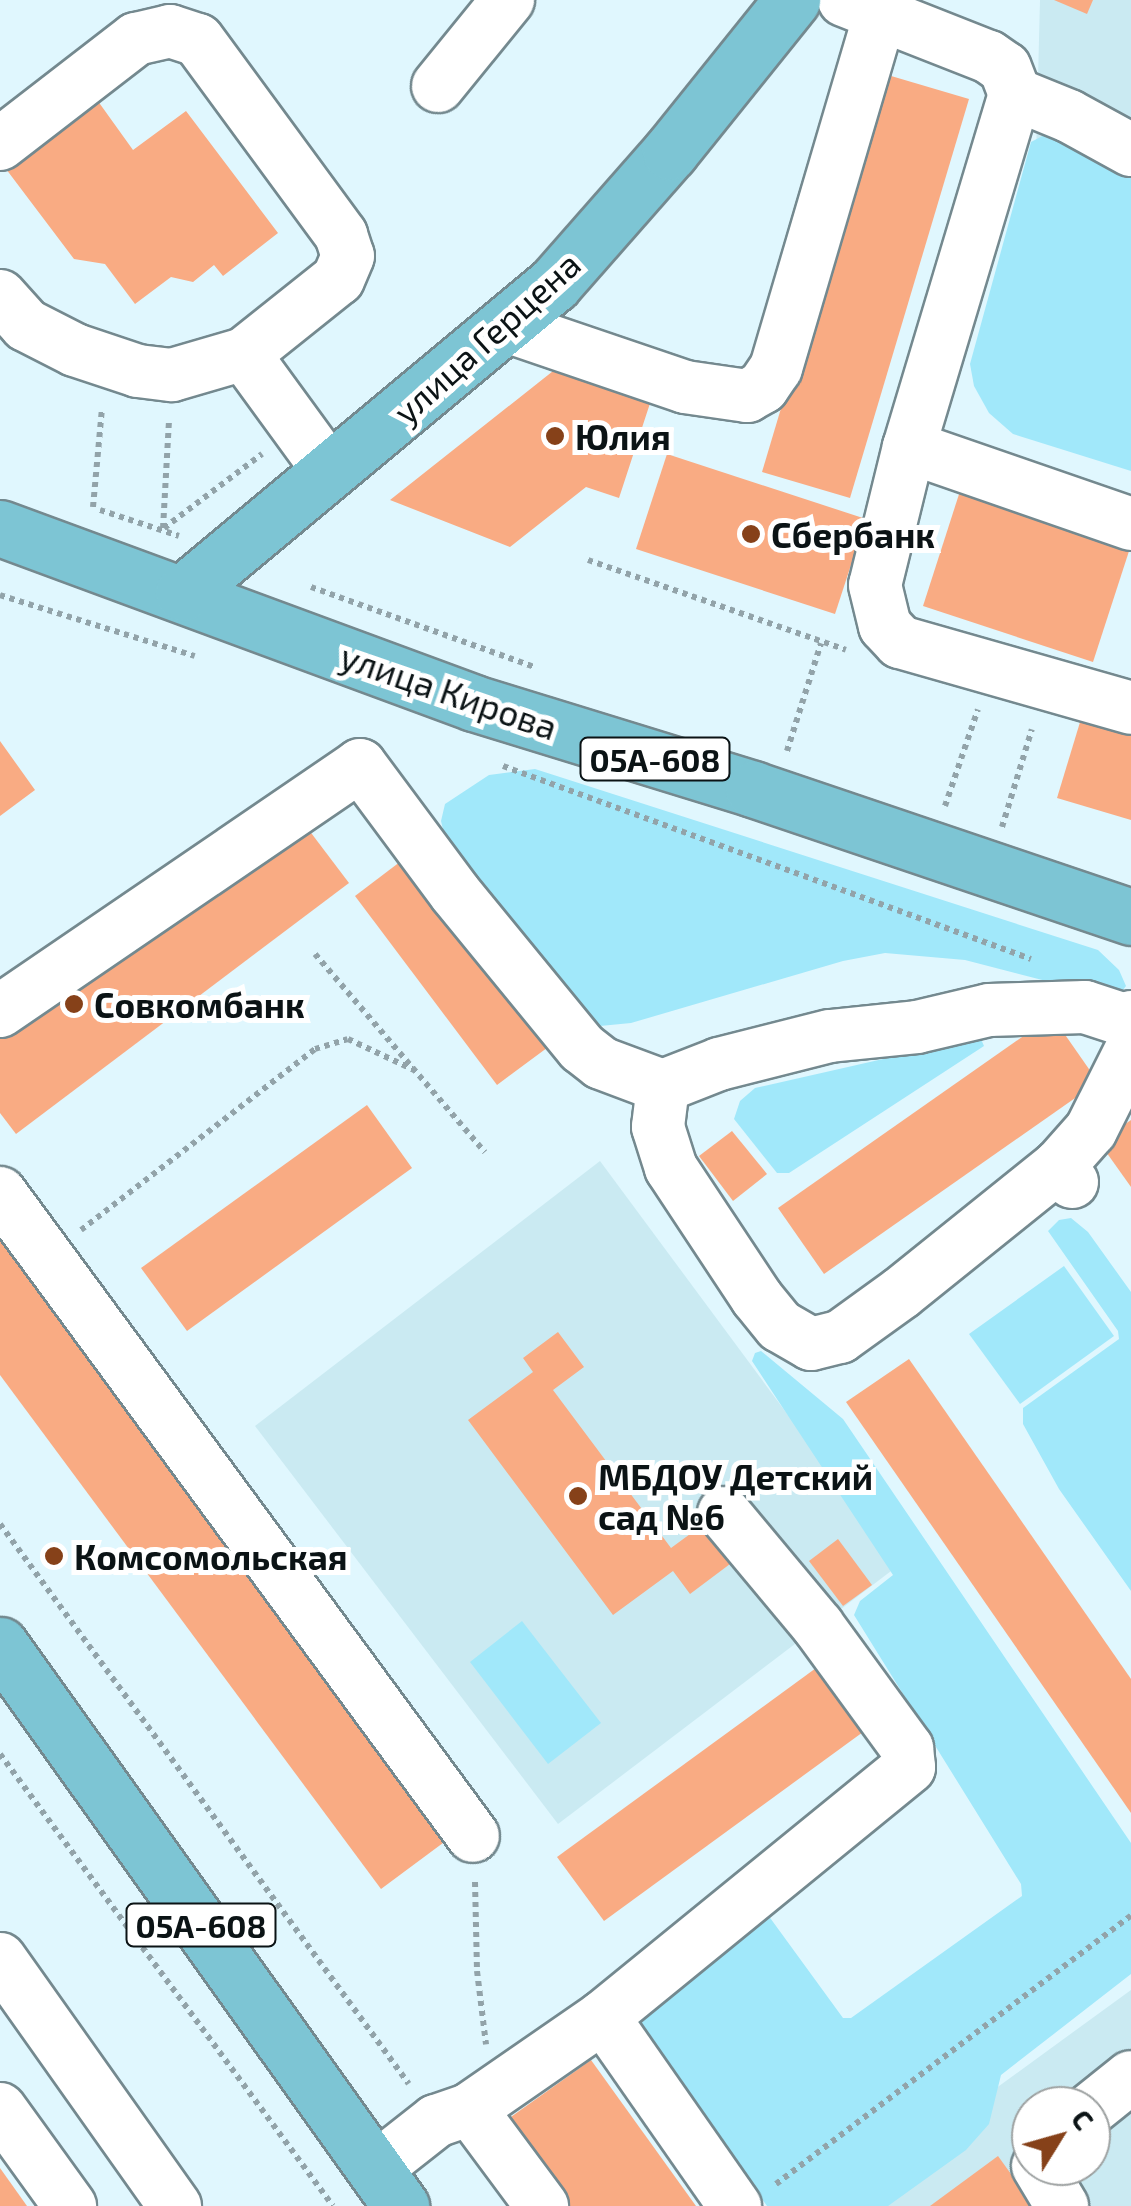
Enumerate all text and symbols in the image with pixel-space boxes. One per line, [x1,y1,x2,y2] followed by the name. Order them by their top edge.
[384,242,588,432] street label: улица Герцена
[575,415,671,457] place label: Юлия
[544,425,566,447] marker: Юлия
[771,513,935,555] place label: Сбербанк
[740,523,762,545] marker: Сбербанк
[335,634,563,748] street label: улица Кирова
[578,732,732,786] road number: 05А-608
[94,983,305,1025] place label: Совкомбанк
[63,993,85,1015] marker: Совкомбанк
[598,1455,873,1537] place label: МБДОУ Детский сад №6
[567,1485,589,1507] marker: МБДОУ Детский сад №6
[74,1535,348,1577] place label: Комсомольская
[43,1545,65,1567] marker: Комсомольская
[124,1898,278,1952] road number: 05А-608
[1011,2086,1111,2186] north arrow
[1065,2102,1102,2136] text: С

